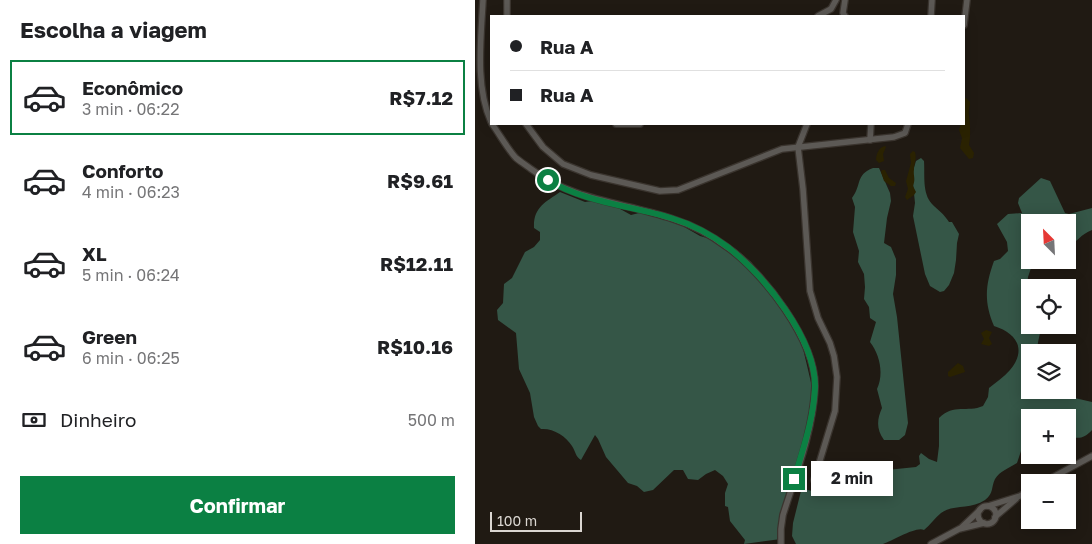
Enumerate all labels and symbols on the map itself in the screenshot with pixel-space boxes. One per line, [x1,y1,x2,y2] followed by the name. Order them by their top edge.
[537,169,559,191] route start
[1021,214,1076,269] north arrow
[811,462,894,496] callout: 2 min
[783,468,805,490] route end
[490,509,583,532] scale bar

